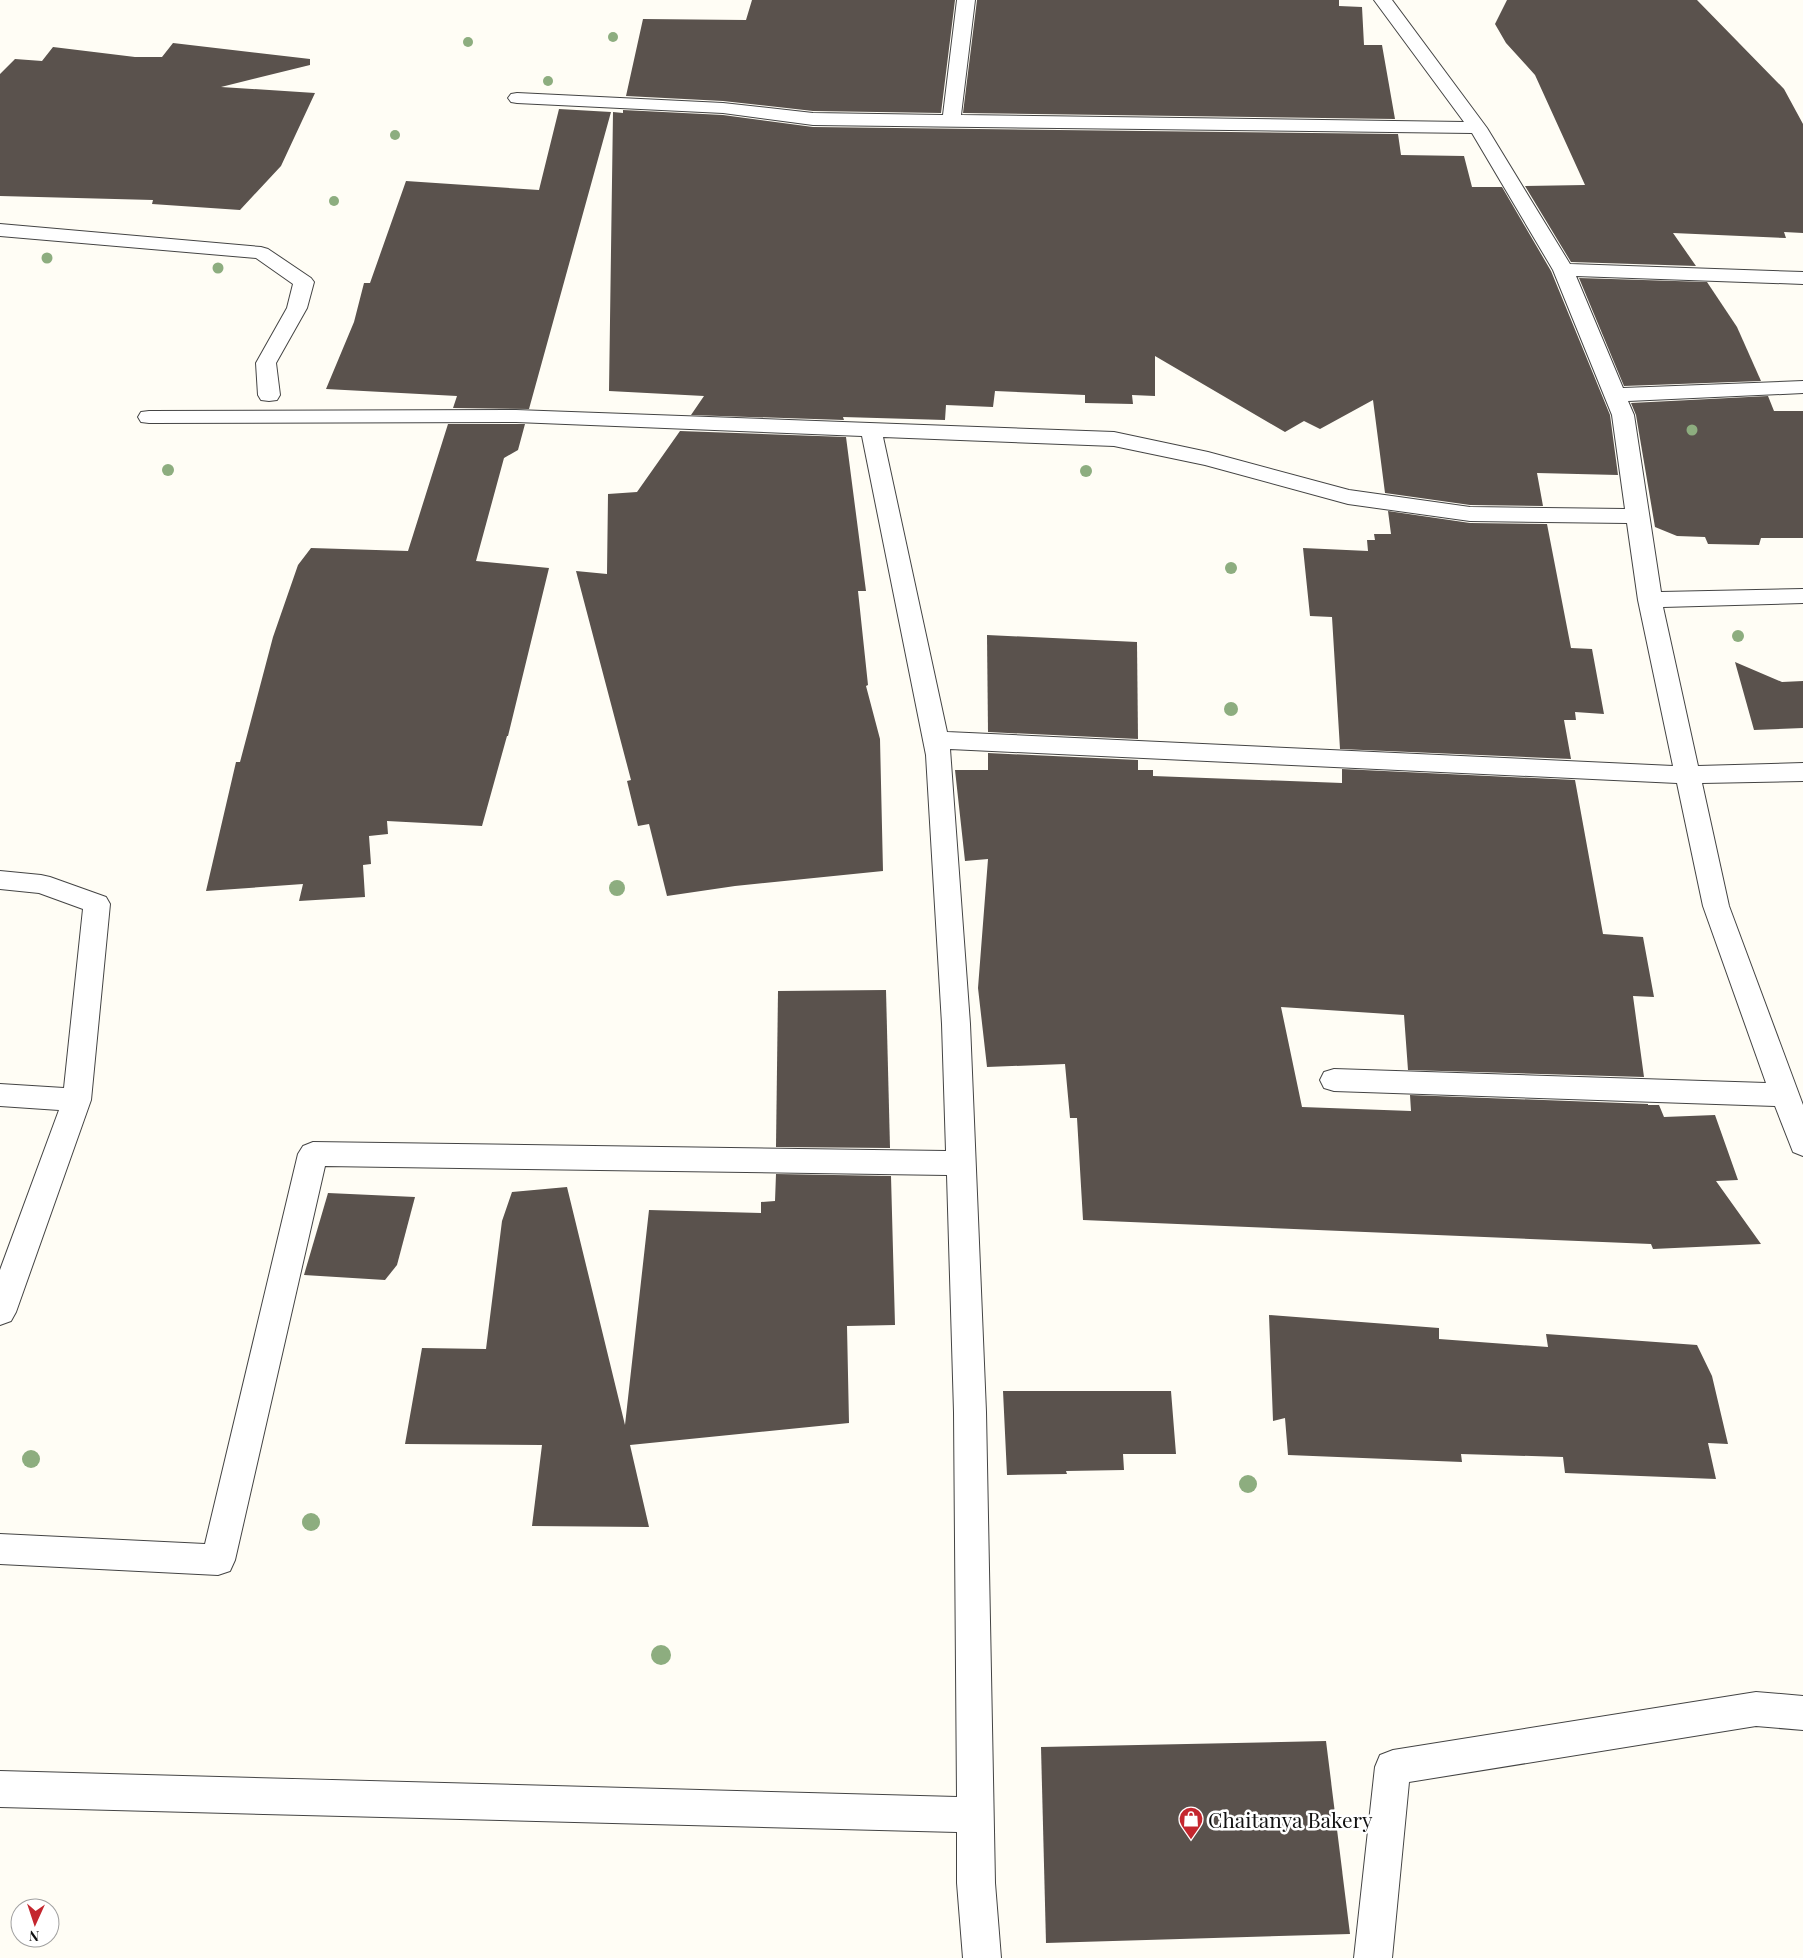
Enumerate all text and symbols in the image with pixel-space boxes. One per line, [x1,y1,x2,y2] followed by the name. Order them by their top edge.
[1208,1805,1373,1833] place label: Chaitanya Bakery
[1178,1806,1204,1840] shop icon: Chaitanya Bakery
[10,1898,60,1948] north arrow
[29,1927,40,1946] text: N

